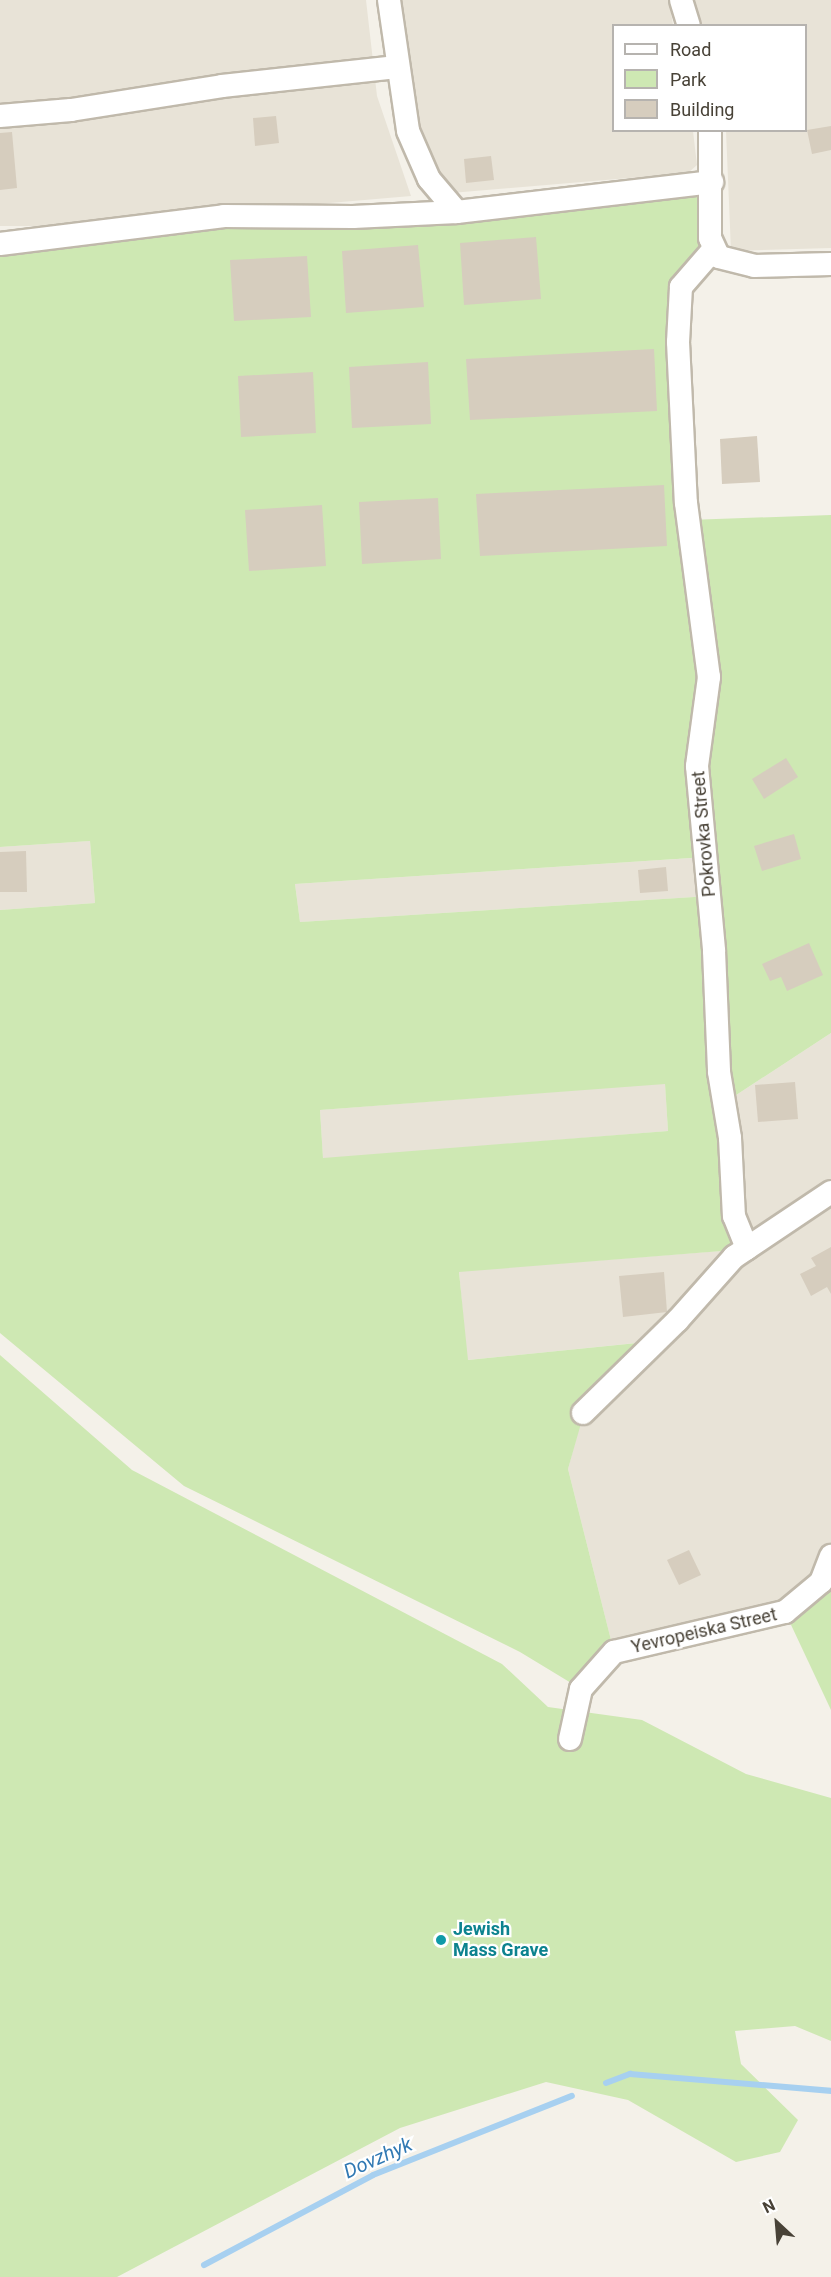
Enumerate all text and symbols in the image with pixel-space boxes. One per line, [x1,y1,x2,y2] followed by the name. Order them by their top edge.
[612,24,807,132] legend
[670,39,711,60] text: Road
[670,69,706,90] text: Park
[670,99,734,120] text: Building
[688,770,720,898] street label: Pokrovka Street
[629,1604,779,1658] street label: Yevropeiska Street
[453,1919,548,1962] place label: Jewish Mass Grave
[434,1933,448,1947] marker: Jewish Mass Grave
[340,2132,416,2184] water label: Dovzhyk
[747,2193,807,2253] north arrow
[760,2195,778,2217] text: N

